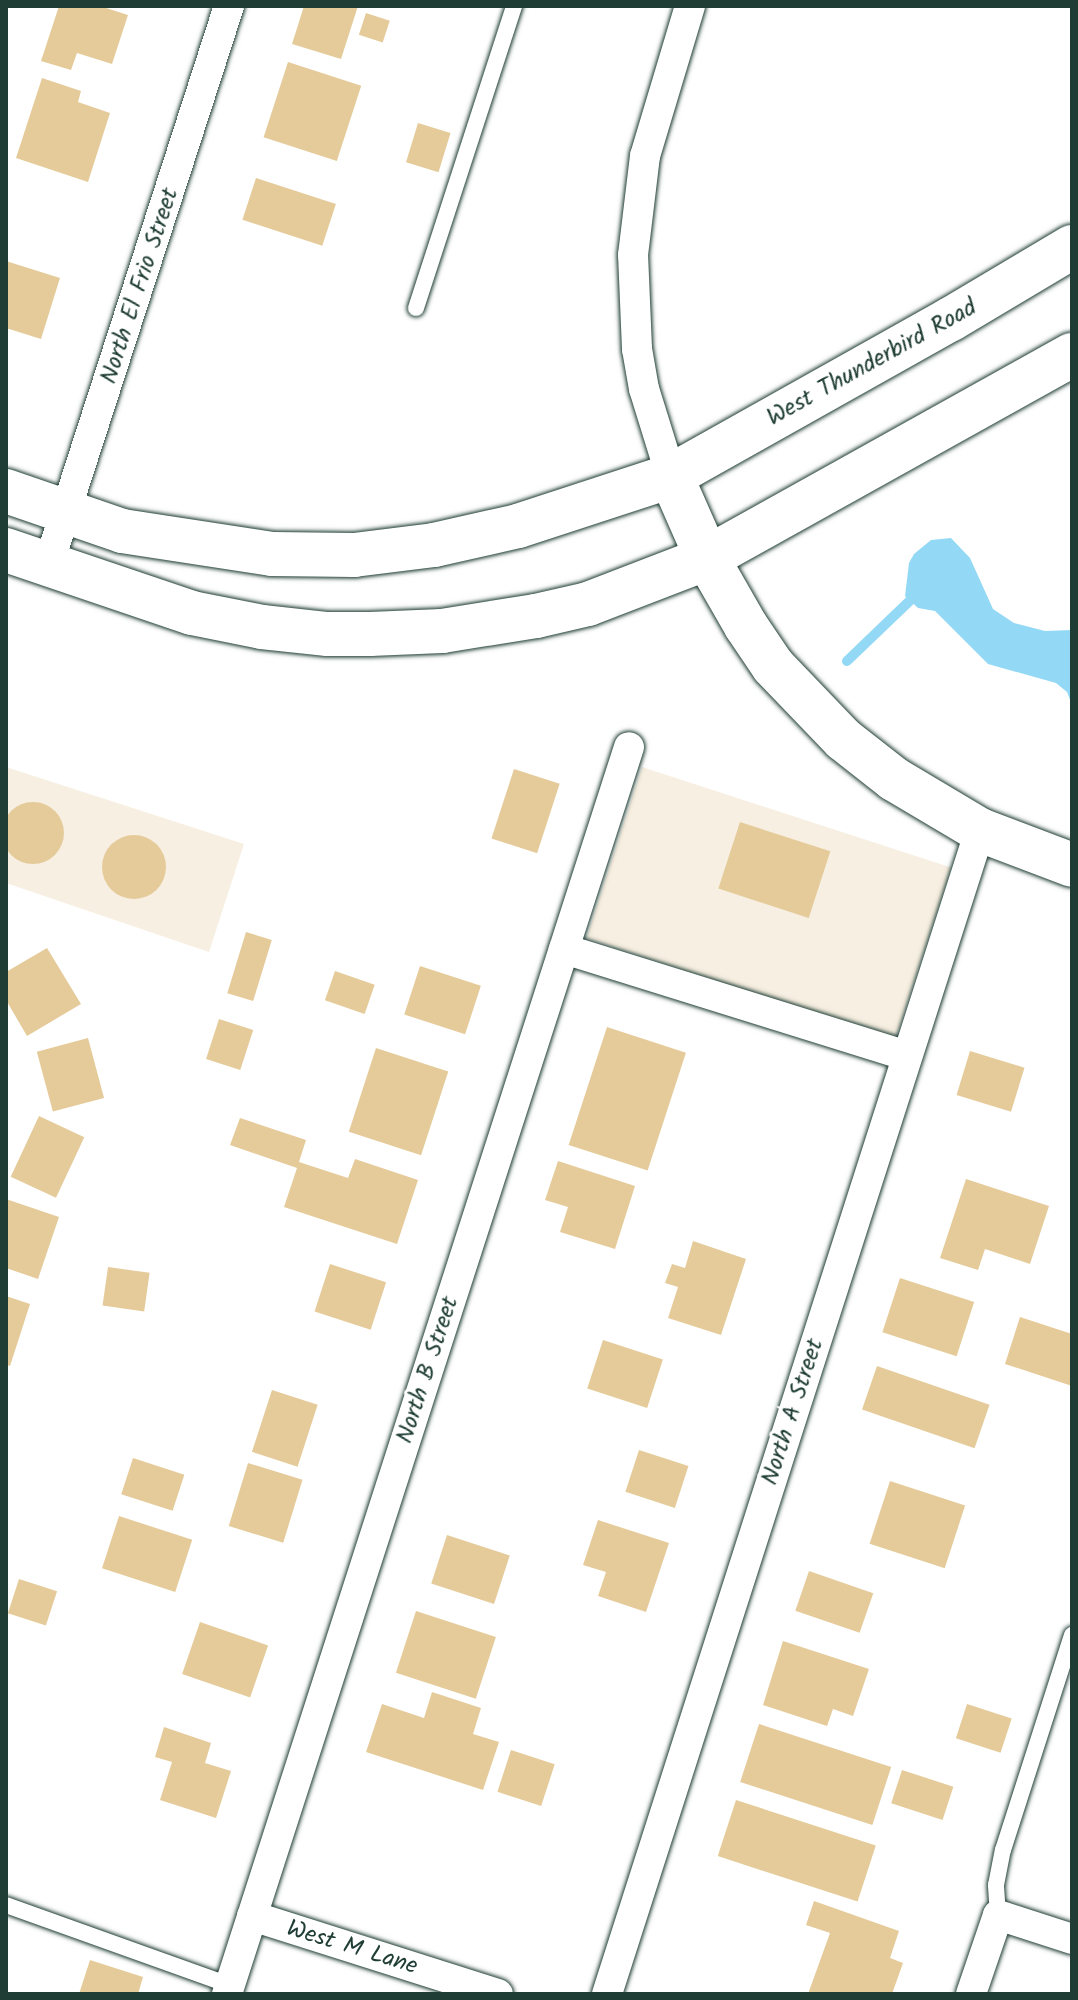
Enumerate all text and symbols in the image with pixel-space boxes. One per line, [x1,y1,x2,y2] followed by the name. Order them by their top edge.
[95,185,185,387] street label: North El Frio Street
[762,293,982,433] street label: West Thunderbird Road
[391,1293,465,1447] street label: North B Street
[756,1335,830,1489] street label: North A Street
[283,1914,421,1982] street label: West M Lane

